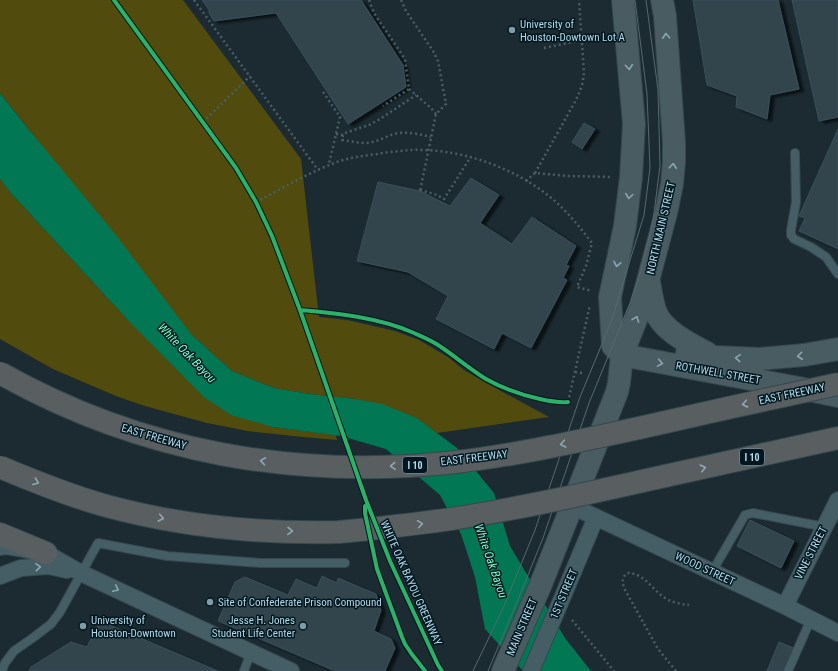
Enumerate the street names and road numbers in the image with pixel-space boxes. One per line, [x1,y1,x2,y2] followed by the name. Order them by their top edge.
[644,180,678,276] street label: NORTH MAIN STREET
[675,359,762,387] street label: ROTHWELL STREET
[758,381,827,407] street label: EAST FREEWAY
[120,421,188,453] street label: EAST FREEWAY
[440,447,508,469] street label: EAST FREEWAY
[740,449,764,465] road number: I 10
[403,457,427,473] road number: I 10
[378,518,445,648] street label: WHITE OAK BAYOU GREENWAY
[792,524,830,582] street label: VINE STREET
[673,549,737,589] street label: WOOD STREET
[548,567,580,621] street label: 1ST STREET
[504,596,540,658] street label: MAIN STREET

